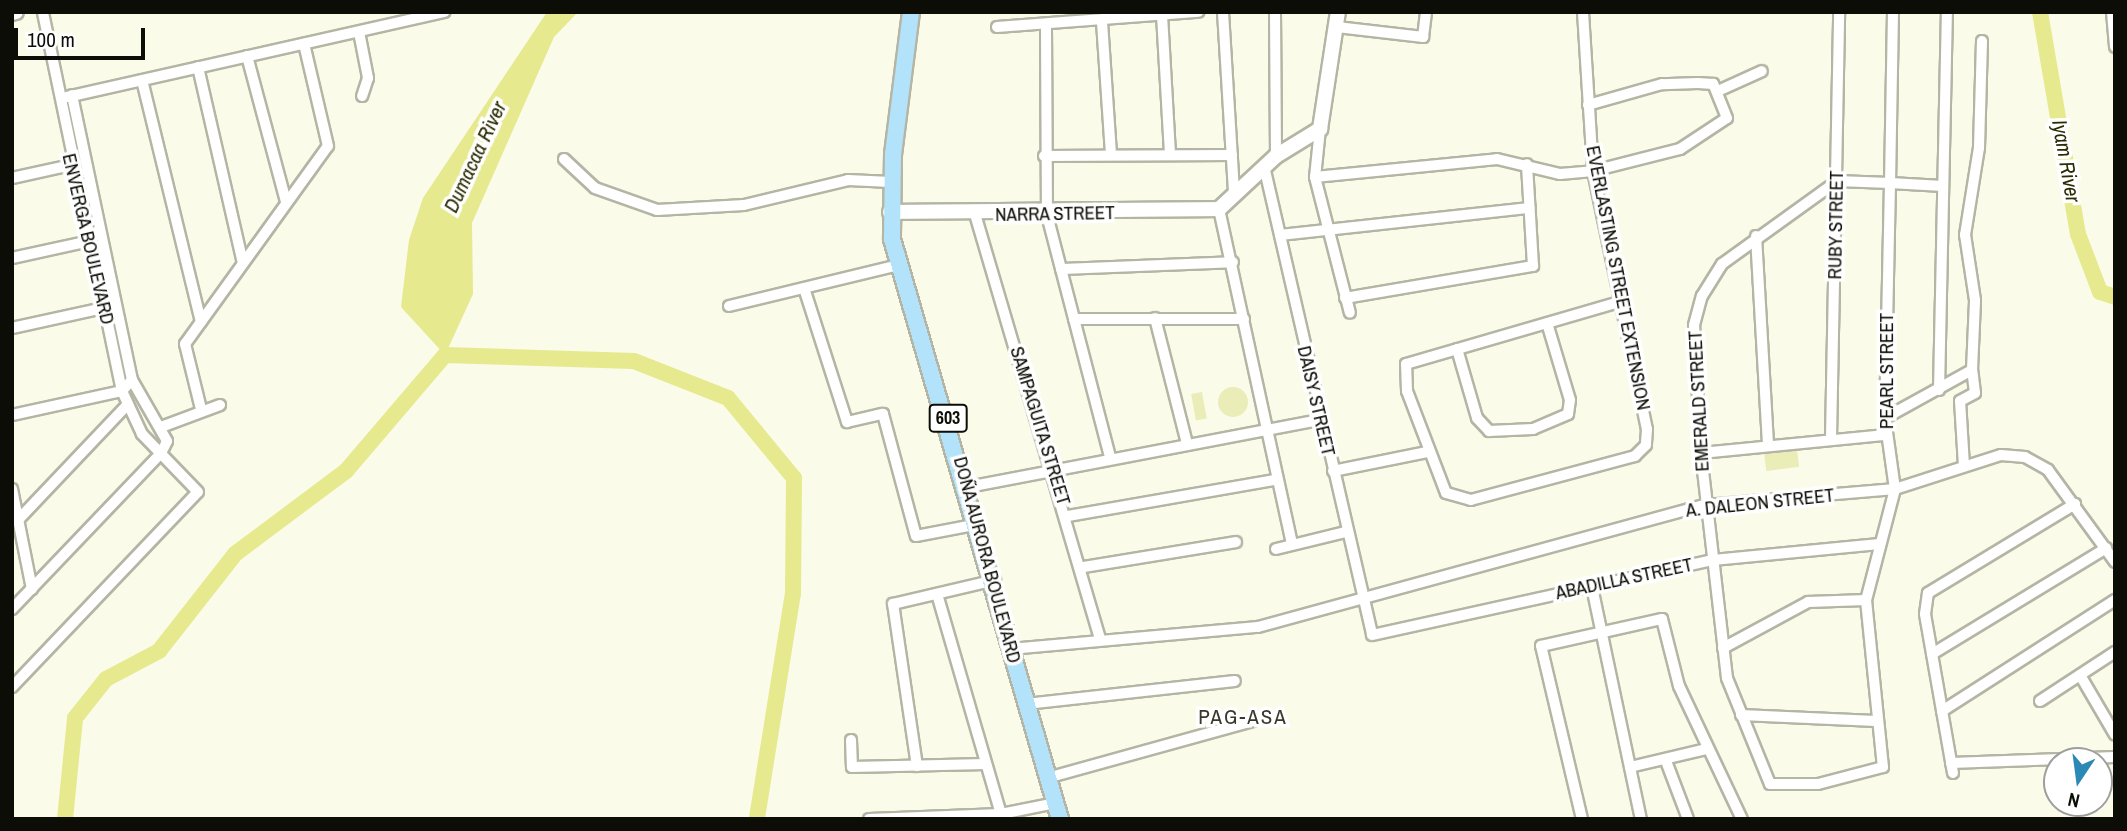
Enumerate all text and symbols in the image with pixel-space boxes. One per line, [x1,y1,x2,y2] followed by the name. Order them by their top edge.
[18,14,149,58] scale bar
[27,25,75,54] text: 100 m
[438,97,512,217] water label: Dumacaa River
[2046,118,2086,204] water label: Iyam River
[1581,144,1655,412] street label: EVERLASTING STREET EXTENSION
[57,151,119,327] street label: ENVERGA BOULEVARD
[1824,170,1848,280] street label: RUBY STREET
[995,202,1115,226] street label: NARRA STREET
[1876,313,1898,429] street label: PEARL STREET
[1684,330,1714,472] street label: EMERALD STREET
[1005,343,1075,509] street label: SAMPAGUITA STREET
[1292,344,1340,458] street label: DAISY STREET
[927,404,969,432] road number: 603
[948,453,1026,667] street label: DOÑA AURORA BOULEVARD
[1685,484,1835,522] street label: A. DALEON STREET
[1553,553,1695,605] street label: ABADILLA STREET
[1199,704,1287,730] district label: PAG-ASA
[2043,747,2113,817] north arrow
[2065,787,2082,814] text: N

